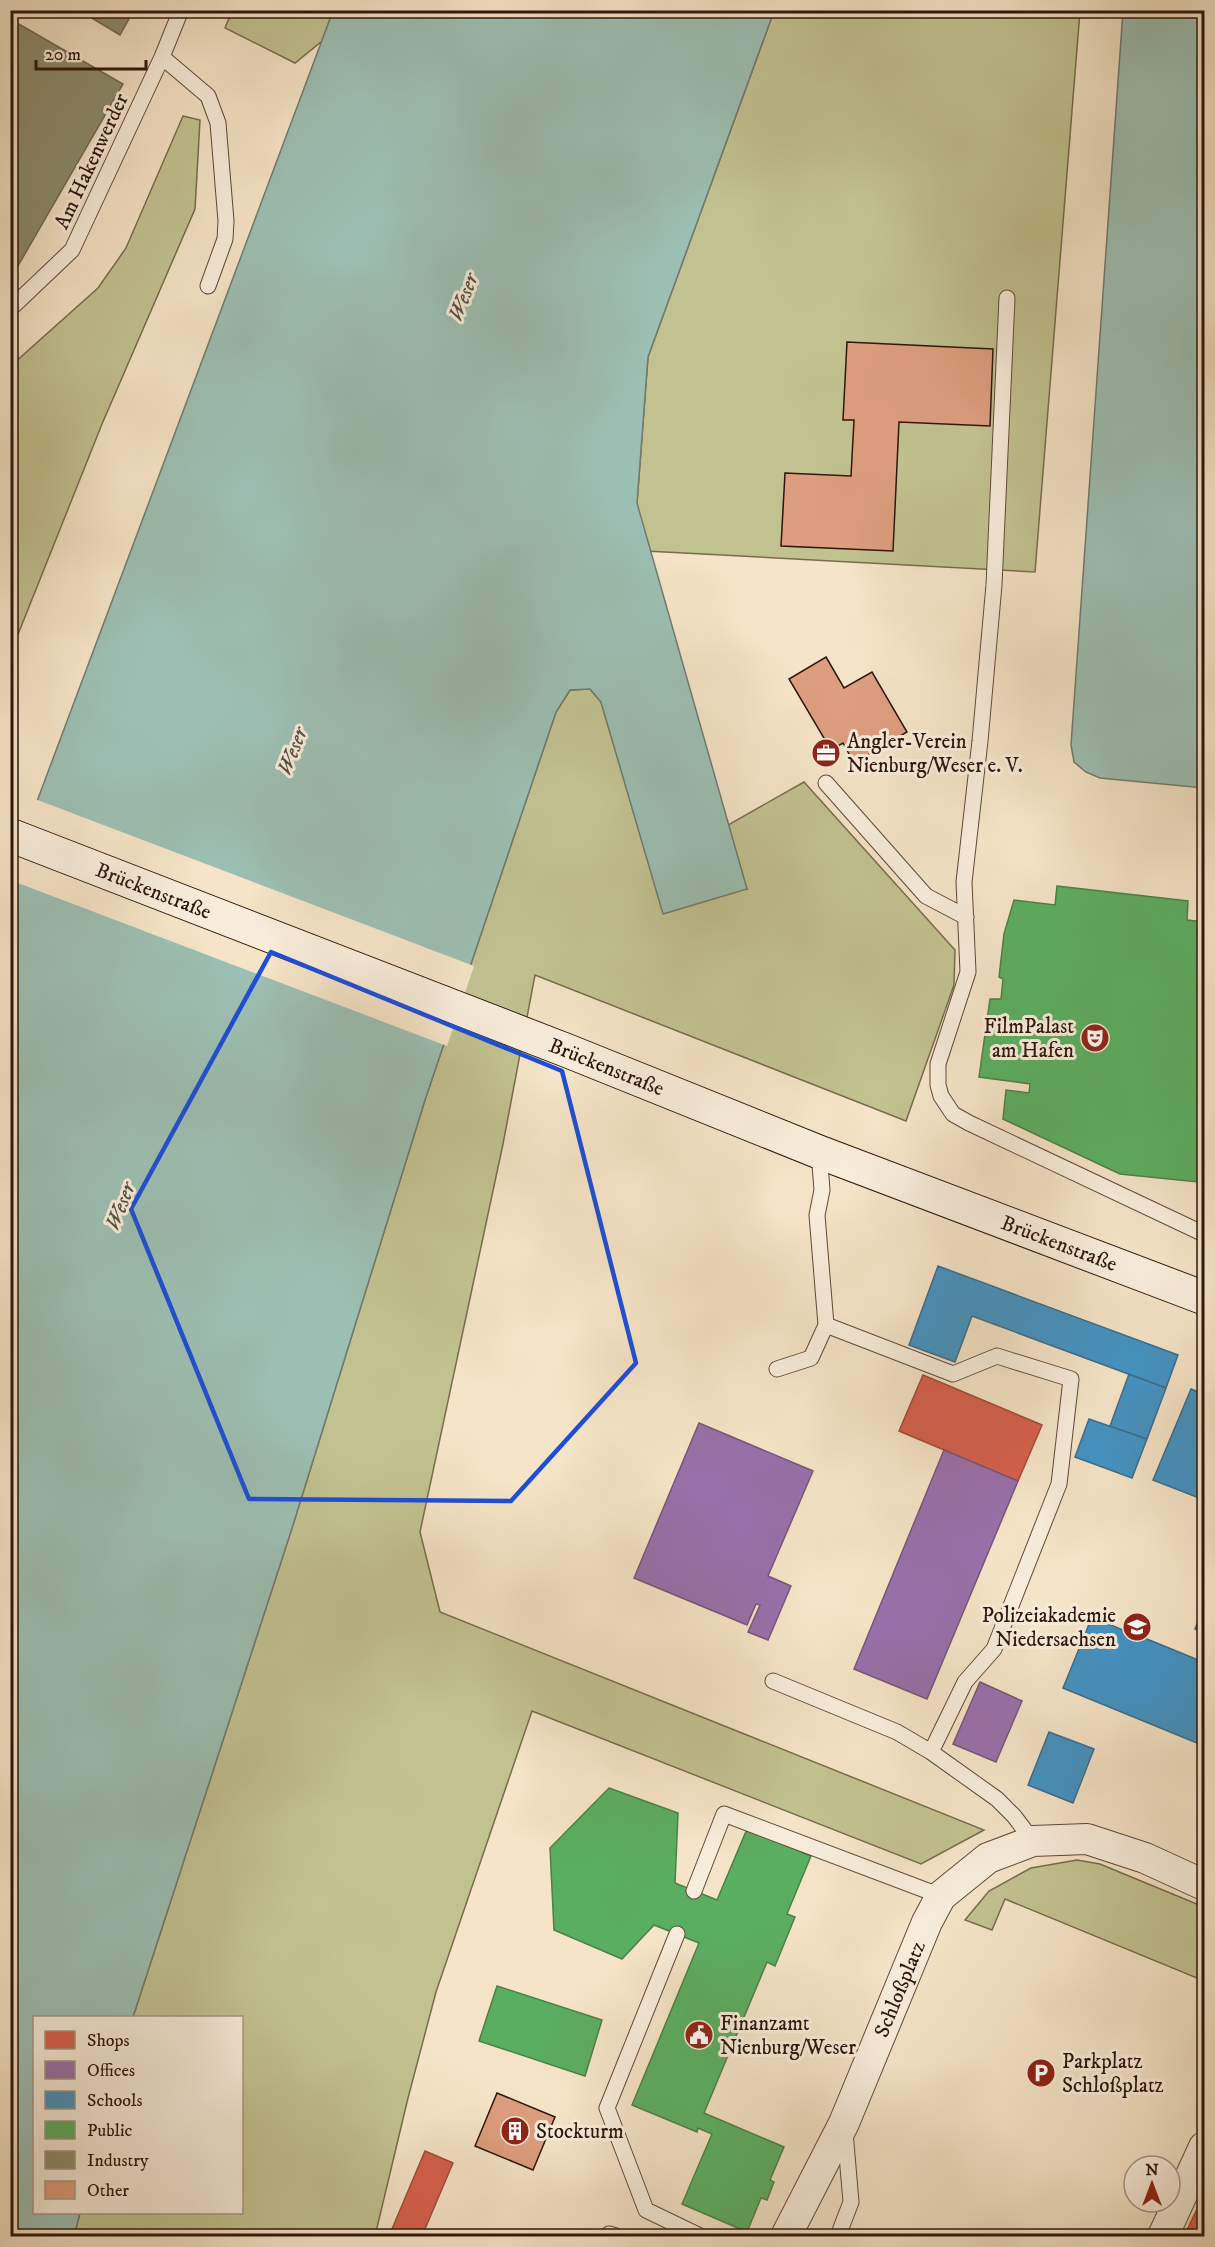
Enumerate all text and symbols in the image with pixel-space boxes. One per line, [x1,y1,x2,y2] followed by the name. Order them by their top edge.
[36,33,146,71] scale bar
[45,44,81,66] text: 20 m
[49,89,135,233] street label: Am Hakenwerder
[442,268,486,325] water label: Weser
[271,722,315,779] water label: Weser
[847,729,1023,779] place label: Angler-Verein Nienburg/Weser e. V.
[810,737,842,769] office icon: Angler-Verein Nienburg/Weser e. V.
[92,857,215,926] street label: Brückenstraße
[984,1014,1074,1064] place label: FilmPalast am Hafen
[1079,1022,1111,1054] theatre icon: FilmPalast am Hafen
[545,1033,668,1102] street label: Brückenstraße
[99,1177,143,1234] water label: Weser
[997,1210,1121,1278] street label: Brückenstraße
[982,1603,1116,1653] place label: Polizeiakademie Niedersachsen
[1121,1611,1153,1643] school or university icon: Polizeiakademie Niedersachsen
[869,1937,932,2041] street label: Schloßplatz
[720,2011,856,2061] place label: Finanzamt Nienburg/Weser
[33,2016,243,2214] legend
[683,2019,715,2051] public building icon: Finanzamt Nienburg/Weser
[87,2030,130,2052] text: Shops
[1062,2049,1164,2099] place label: Parkplatz Schloßplatz
[1025,2057,1057,2089] parking icon: Parkplatz Schloßplatz
[87,2060,135,2082] text: Offices
[87,2090,142,2112] text: Schools
[499,2115,531,2147] building icon: Stockturm
[536,2119,624,2145] place label: Stockturm
[87,2120,133,2142] text: Public
[87,2150,149,2172] text: Industry
[1122,2154,1182,2214] north arrow
[1145,2160,1159,2180] text: N
[87,2180,129,2202] text: Other

